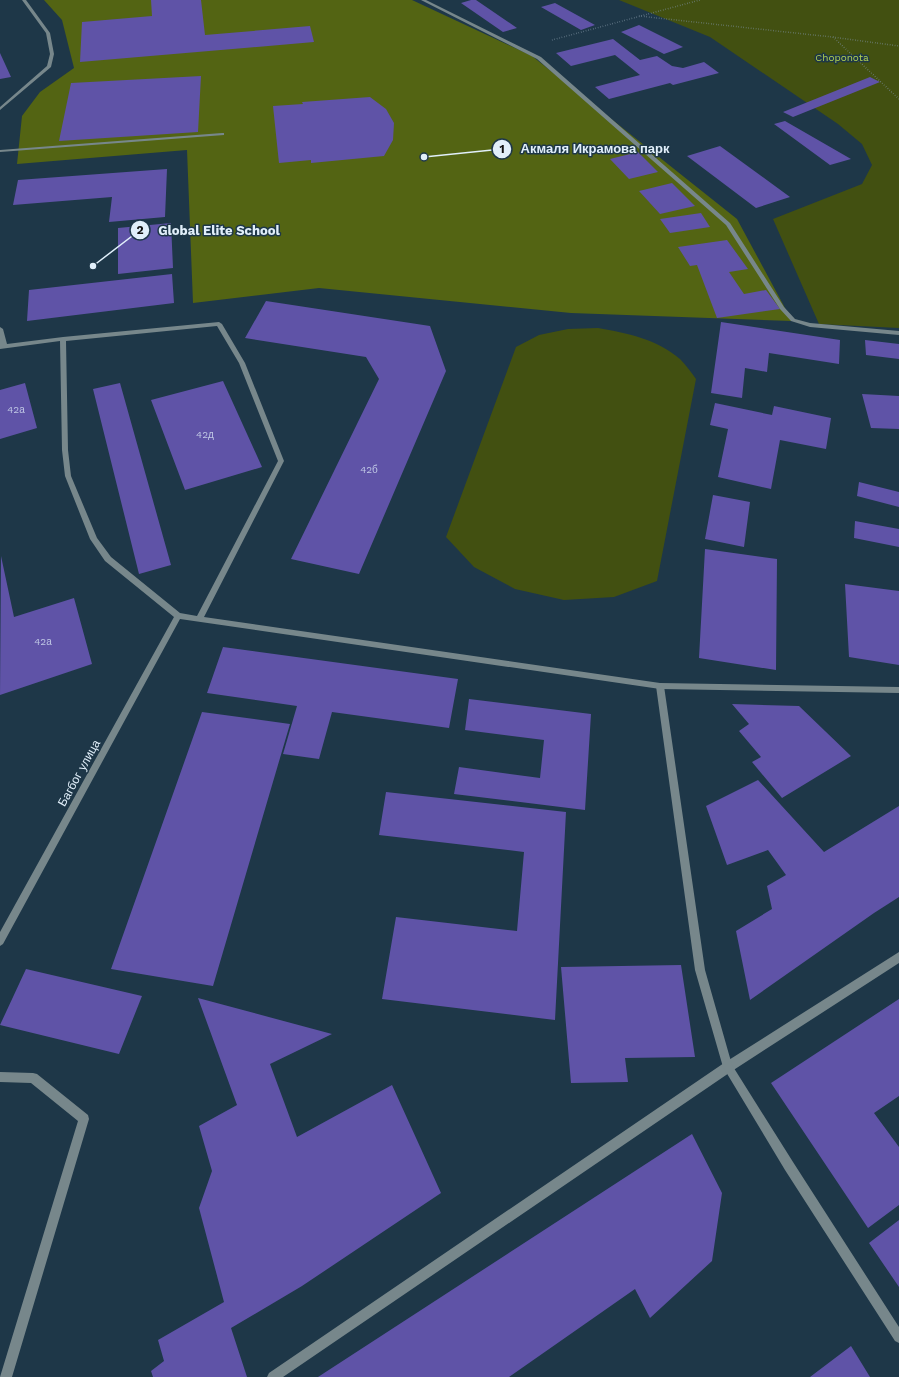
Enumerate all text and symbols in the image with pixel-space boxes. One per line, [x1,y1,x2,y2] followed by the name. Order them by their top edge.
[815,52,869,63] park label: Choponota
[492,136,677,161] callout: Акмаля Икрамова парк
[521,141,670,156] text: Акмаля Икрамова парк
[499,142,505,156] text: 1
[130,218,288,243] callout: Global Elite School
[136,223,144,237] text: 2
[158,223,281,238] text: Global Elite School
[7,404,25,415] house number: 42а
[196,429,214,440] house number: 42д
[360,464,378,475] house number: 42б
[34,636,52,647] house number: 42а
[55,737,103,809] street label: Багбог улица

